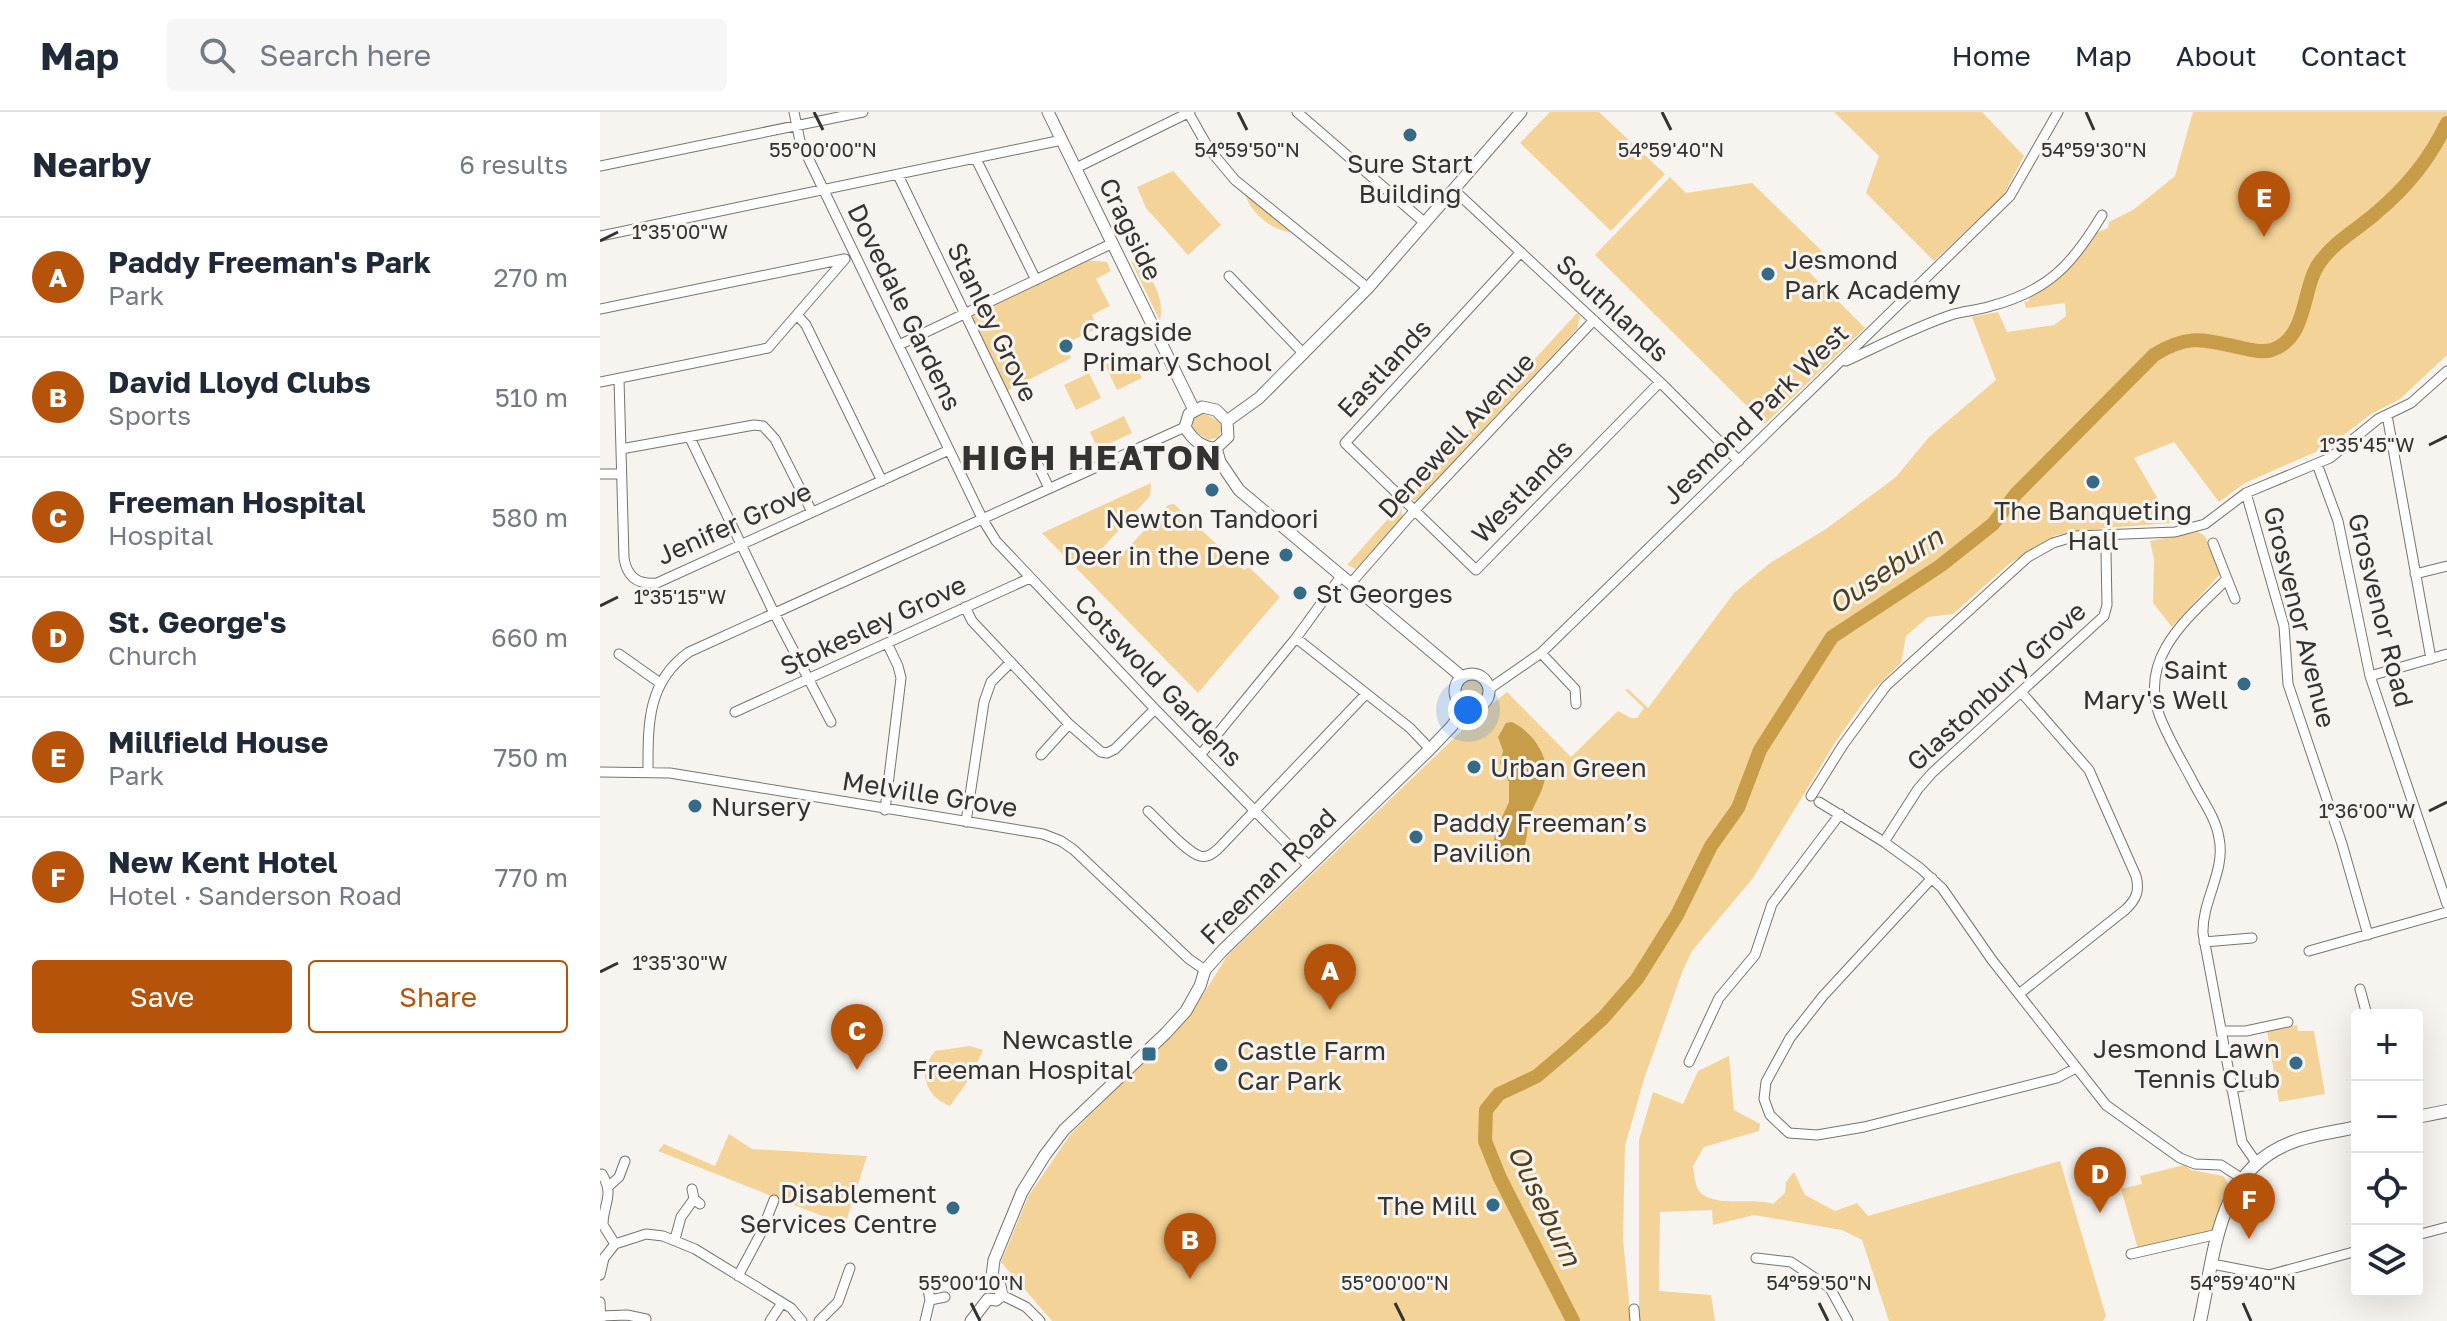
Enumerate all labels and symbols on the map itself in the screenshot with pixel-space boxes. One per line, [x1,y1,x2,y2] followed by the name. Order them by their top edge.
[1401,126,1419,144] marker: Sure Start Building
[769,137,877,161] text: 55°00'00"N
[1194,137,1300,161] text: 54°59'50"N
[1618,137,1724,161] text: 54°59'40"N
[2041,137,2147,161] text: 54°59'30"N
[1347,148,1473,209] place label: Sure Start Building
[2238,171,2290,237] pin: E
[1093,173,1169,285] street label: Cragside
[841,198,969,416] street label: Dovedale Gardens
[632,219,728,243] text: 1°35'00"W
[941,237,1045,407] street label: Stanley Grove
[1784,244,1961,305] place label: Jesmond Park Academy
[1550,248,1676,368] street label: Southlands
[1759,265,1777,283] marker: Jesmond Park Academy
[1331,312,1437,424] street label: Eastlands
[1082,316,1272,377] place label: Cragside Primary School
[1656,317,1854,511] street label: Jesmond Park West
[1057,337,1075,355] marker: Cragside Primary School
[1371,346,1541,524] street label: Denewell Avenue
[2320,432,2414,456] text: 1°35'45"W
[1465,433,1579,549] street label: Westlands
[961,437,1223,477] district label: HIGH HEATON
[2084,473,2102,491] marker: The Banqueting Hall
[652,475,816,571] street label: Jenifer Grove
[1203,481,1221,499] marker: Newton Tandoori
[1994,495,2192,556] place label: The Banqueting Hall
[1105,503,1319,534] place label: Newton Tandoori
[2258,503,2342,731] street label: Grosvenor Avenue
[2342,510,2420,710] street label: Grosvenor Road
[1821,519,1950,620] water label: Ouseburn
[1063,540,1270,571] place label: Deer in the Dene
[1277,546,1295,564] marker: Deer in the Dene
[775,568,971,682] street label: Stokesley Grove
[1316,578,1453,609] place label: St Georges
[634,584,726,608] text: 1°35'15"W
[1291,584,1309,602] marker: St Georges
[1069,587,1249,773] street label: Cotswold Gardens
[1900,595,2092,777] street label: Glastonbury Grove
[2083,654,2228,715] place label: Saint Mary's Well
[2235,675,2253,693] marker: Saint Mary's Well
[1448,690,1488,730] your location
[1490,752,1647,783] place label: Urban Green
[1465,758,1483,776] marker: Urban Green
[840,765,1020,823] street label: Melville Grove
[711,791,811,822] place label: Nursery
[686,797,704,815] marker: Nursery
[2319,798,2415,822] text: 1°36'00"W
[1194,802,1342,950] street label: Freeman Road
[1432,807,1647,868] place label: Paddy Freeman’s Pavilion
[1407,828,1425,846] marker: Paddy Freeman’s Pavilion
[1304,944,1356,1010] pin: A
[632,950,728,974] text: 1°35'30"W
[831,1004,883,1070] pin: C
[912,1024,1133,1085] place label: Newcastle Freeman Hospital
[2093,1033,2280,1094] place label: Jesmond Lawn Tennis Club
[1237,1035,1386,1096] place label: Castle Farm Car Park
[1140,1045,1158,1063] marker: Newcastle Freeman Hospital
[2287,1054,2305,1072] marker: Jesmond Lawn Tennis Club
[1212,1056,1230,1074] marker: Castle Farm Car Park
[1501,1139,1589,1273] water label: Ouseburn
[2074,1147,2126,1213] pin: D
[2223,1173,2275,1239] pin: F
[739,1178,937,1239] place label: Disablement Services Centre
[1377,1190,1477,1221] place label: The Mill
[1484,1196,1502,1214] marker: The Mill
[944,1199,962,1217] marker: Disablement Services Centre
[1164,1213,1216,1279] pin: B
[918,1270,1024,1294] text: 55°00'10"N
[1341,1270,1449,1294] text: 55°00'00"N
[1766,1270,1872,1294] text: 54°59'50"N
[2190,1270,2296,1294] text: 54°59'40"N

